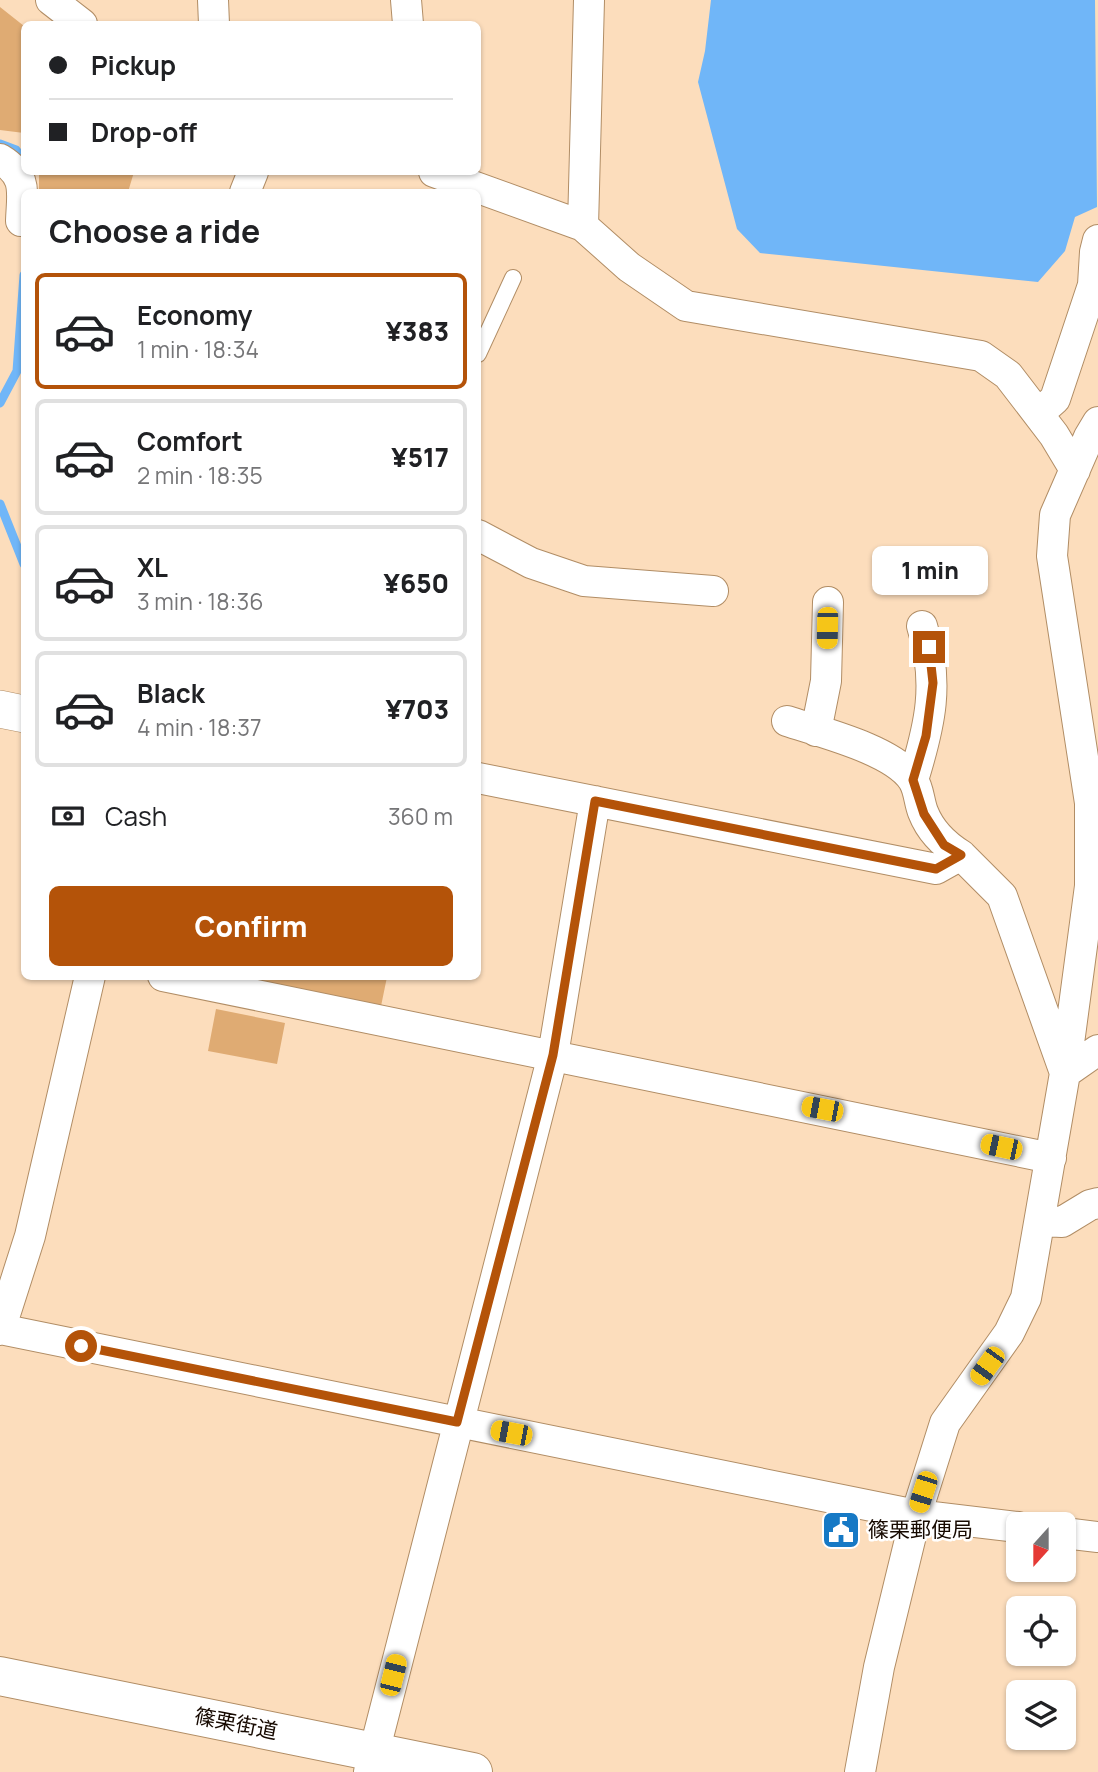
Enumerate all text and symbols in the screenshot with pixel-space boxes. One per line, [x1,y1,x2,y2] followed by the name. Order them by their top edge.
[91,47,176,83] text: Pickup
[91,114,197,150] text: Drop-off
[49,209,260,253] text: Choose a ride
[137,297,252,333] text: Economy
[53,300,116,363] icon: car
[386,313,449,349] text: ¥383
[137,333,259,365] text: 1 min · 18:34
[137,423,243,459] text: Comfort
[53,426,116,489] icon: car
[391,439,449,475] text: ¥517
[137,459,263,491] text: 2 min · 18:35
[871,546,987,594] callout: 1 min
[137,549,168,585] text: XL
[53,552,116,615] icon: car
[901,554,959,586] text: 1 min
[384,565,449,601] text: ¥650
[137,585,263,617] text: 3 min · 18:36
[817,607,838,649] car
[913,631,945,663] route end
[137,675,205,711] text: Black
[53,678,116,741] icon: car
[386,691,449,727] text: ¥703
[137,711,262,743] text: 4 min · 18:37
[49,797,87,835] icon: cash
[105,798,167,834] text: Cash
[388,800,453,832] text: 360 m
[49,886,453,966] button: Confirm
[800,1095,845,1123] car
[979,1132,1024,1162] car
[65,1330,97,1362] route start
[967,1343,1008,1389] car
[489,1419,534,1447] car
[907,1469,940,1515] car
[820,1509,862,1551] public building icon: 篠栗郵便局
[1006,1512,1076,1582] north arrow
[1006,1512,1076,1750] map controls
[868,1515,973,1543] place label: 篠栗郵便局
[1006,1596,1076,1666] button: locate
[378,1652,409,1698] car
[1006,1680,1076,1750] button: layers
[192,1701,280,1745] street label: 篠栗街道

